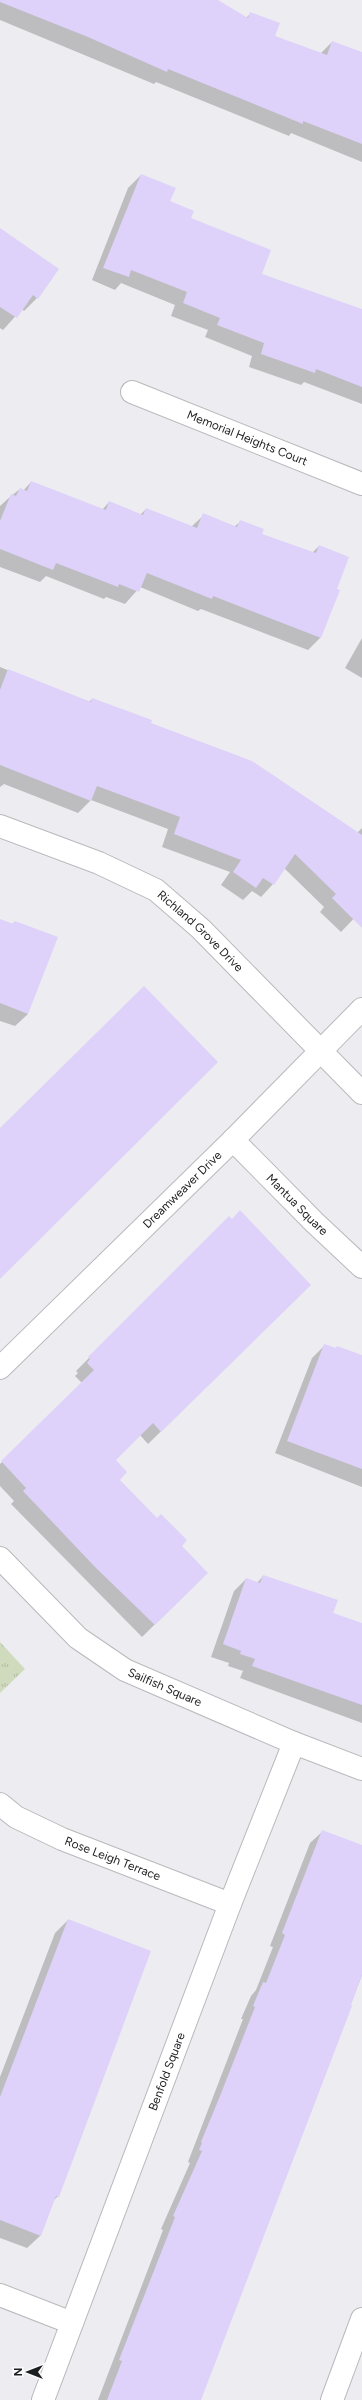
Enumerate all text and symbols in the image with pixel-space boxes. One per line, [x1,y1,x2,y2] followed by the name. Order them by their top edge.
[185,408,310,469] street label: Memorial Heights Court
[154,887,246,975] street label: Richland Grove Drive
[140,1148,225,1231] street label: Dreamweaver Drive
[263,1171,331,1239] street label: Mantua Square
[126,1665,204,1710] street label: Sailfish Square
[63,1834,163,1884] street label: Rose Leigh Terrace
[146,2030,188,2113] street label: Benfold Square
[8,2352,48,2392] north arrow
[12,2368,25,2376] text: N

